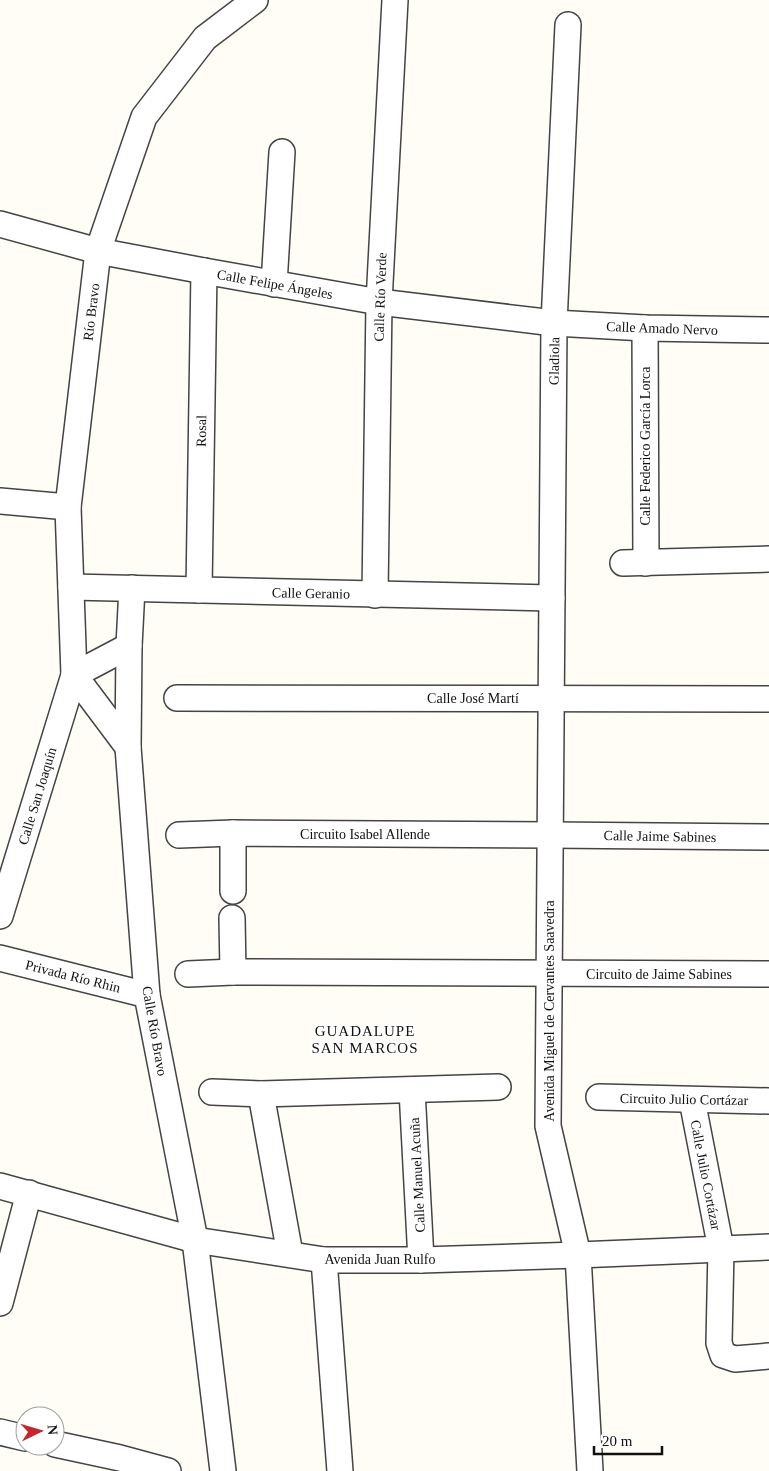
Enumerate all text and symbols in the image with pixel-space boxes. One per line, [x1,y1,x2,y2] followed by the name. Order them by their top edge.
[371,252,390,342] street label: Calle Río Verde
[216,266,334,302] street label: Calle Felipe Ángeles
[81,282,102,342] street label: Río Bravo
[606,319,718,338] street label: Calle Amado Nervo
[547,336,562,385] street label: Gladiola
[638,366,653,525] street label: Calle Federico García Lorca
[194,415,209,447] street label: Rosal
[272,585,350,602] street label: Calle Geranio
[427,691,519,706] street label: Calle José Martí
[16,746,59,847] street label: Calle San Joaquín
[300,827,430,842] street label: Circuito Isabel Allende
[603,828,716,845] street label: Calle Jaime Sabines
[542,900,557,1122] street label: Avenida Miguel de Cervantes Saavedra
[24,957,122,996] street label: Privada Río Rhin
[586,967,732,982] street label: Circuito de Jaime Sabines
[139,985,170,1077] street label: Calle Río Bravo
[311,1023,419,1056] district label: GUADALUPE SAN MARCOS
[620,1091,749,1108] street label: Circuito Julio Cortázar
[407,1116,428,1233] street label: Calle Manuel Acuña
[687,1119,724,1232] street label: Calle Julio Cortázar
[325,1252,435,1267] street label: Avenida Juan Rulfo
[15,1406,65,1456] north arrow
[45,1424,60,1436] text: N
[594,1424,662,1456] scale bar
[602,1433,633,1449] text: 20 m

